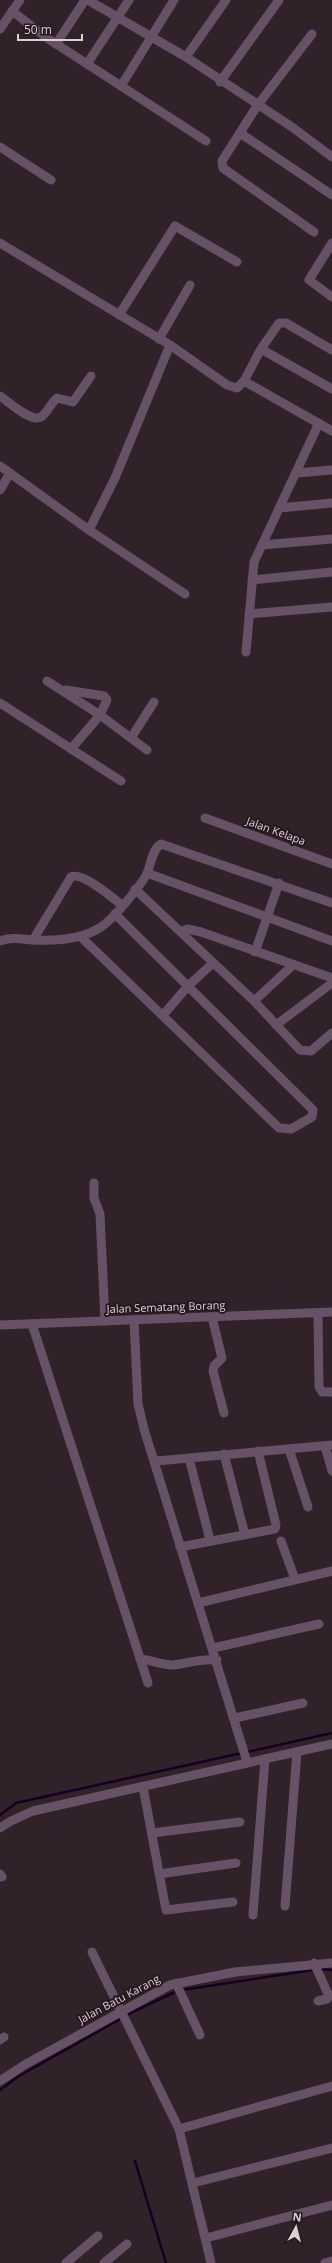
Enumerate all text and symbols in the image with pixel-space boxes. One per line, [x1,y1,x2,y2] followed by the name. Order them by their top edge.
[18,16,82,42] scale bar
[24,21,52,38] text: 50 m
[243,813,308,848] street label: Jalan Kelapa
[105,1297,226,1316] street label: Jalan Sematang Borang
[74,1971,162,2027] street label: Jalan Batu Karang
[276,2207,316,2247] north arrow
[292,2209,303,2225] text: N

